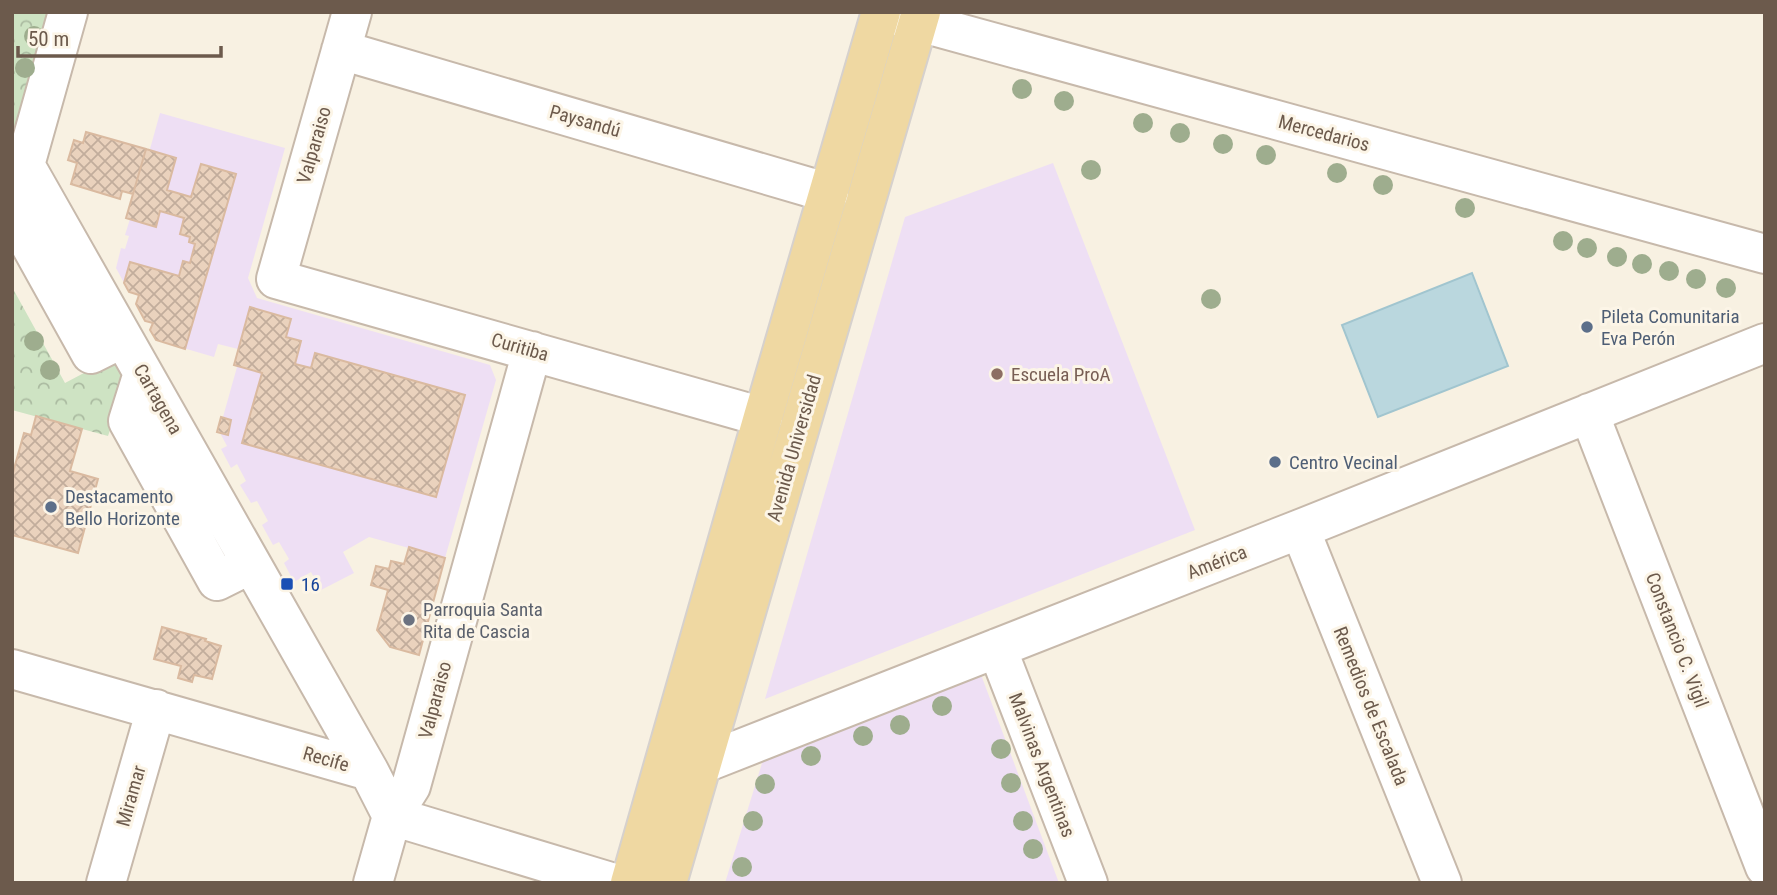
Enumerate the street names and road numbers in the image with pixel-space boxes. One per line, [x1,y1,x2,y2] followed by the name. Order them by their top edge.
[547,100,623,142] street label: Paysandú
[292,104,336,186] street label: Valparaiso
[1276,110,1372,156] street label: Mercedarios
[489,328,551,366] street label: Curitiba
[129,360,187,438] street label: Cartagena
[762,372,826,524] street label: Avenida Universidad
[1184,540,1250,584] street label: América
[1641,569,1713,711] street label: Constancio C. Vigil
[1329,623,1413,789] street label: Remedios de Escalada
[414,659,456,741] street label: Valparaiso
[1004,690,1080,840] street label: Malvinas Argentinas
[300,741,352,777] street label: Recife
[111,763,151,829] street label: Miramar

